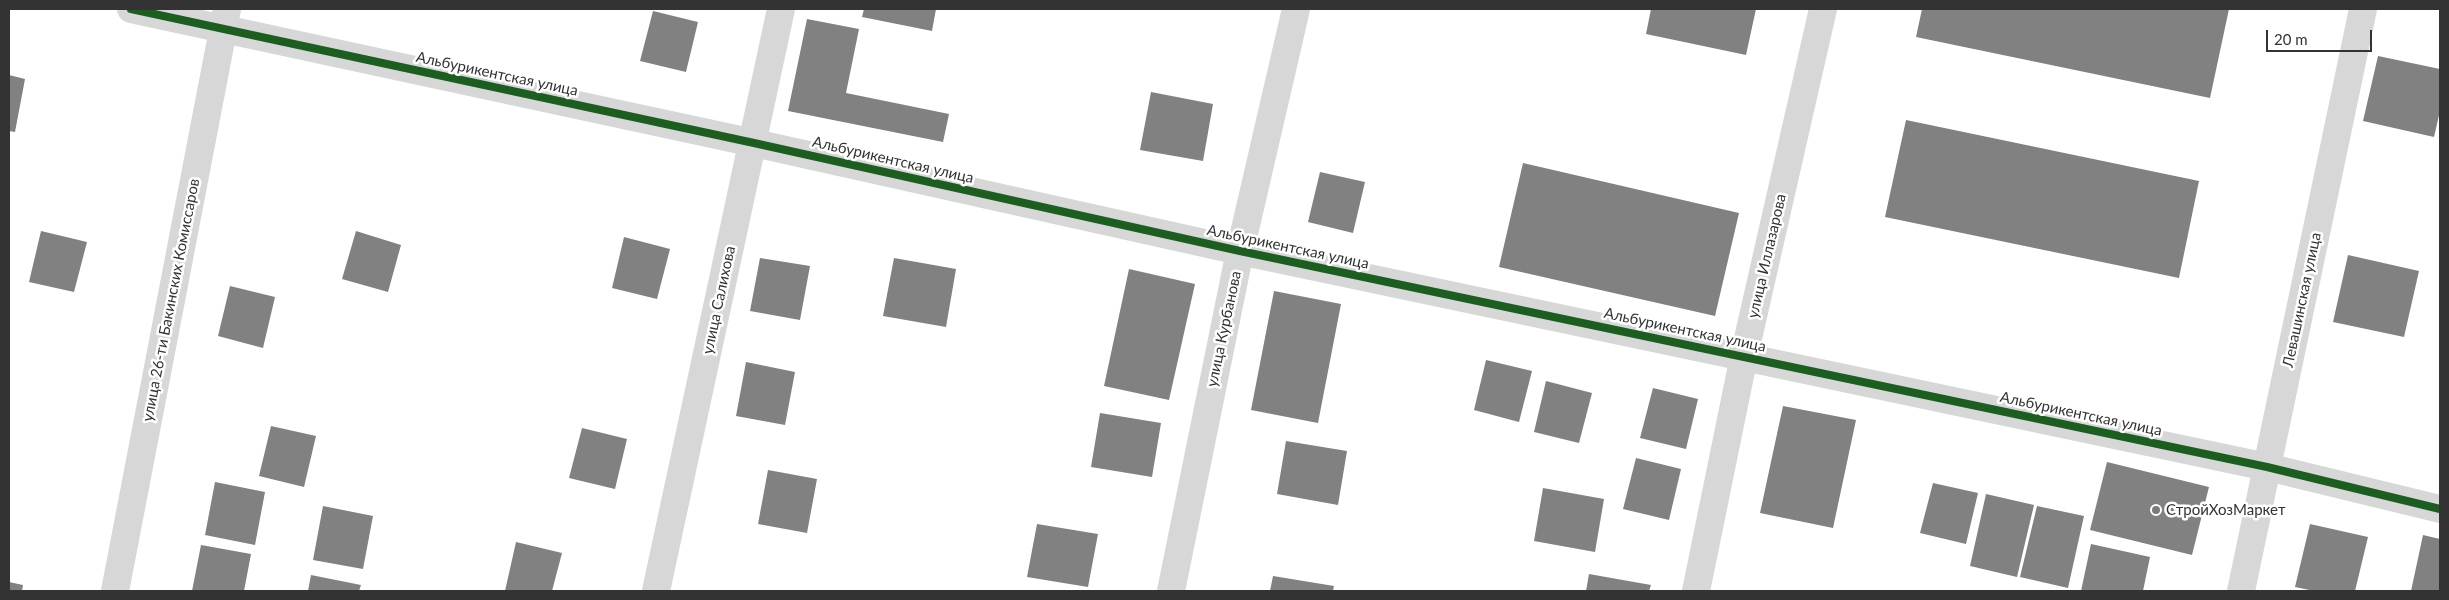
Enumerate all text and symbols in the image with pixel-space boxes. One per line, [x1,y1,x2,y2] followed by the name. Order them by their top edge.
[2269,20,2375,52] scale bar
[2274,30,2308,48] text: 20 m
[414,48,580,100] street label: Альбурикентская улица
[811,133,975,187] street label: Альбурикентская улица
[139,177,203,423] street label: улица 26-ти Бакинских Комиссаров
[1744,192,1790,320] street label: улица Иллазарова
[1205,221,1371,273] street label: Альбурикентская улица
[2279,231,2325,369] street label: Левашинская улица
[699,244,739,356] street label: улица Салихова
[1203,269,1245,389] street label: улица Курбанова
[1602,304,1768,356] street label: Альбурикентская улица
[1998,388,2164,440] street label: Альбурикентская улица
[2166,501,2285,519] place label: СтройХозМаркет
[2150,504,2162,516] marker: СтройХозМаркет

